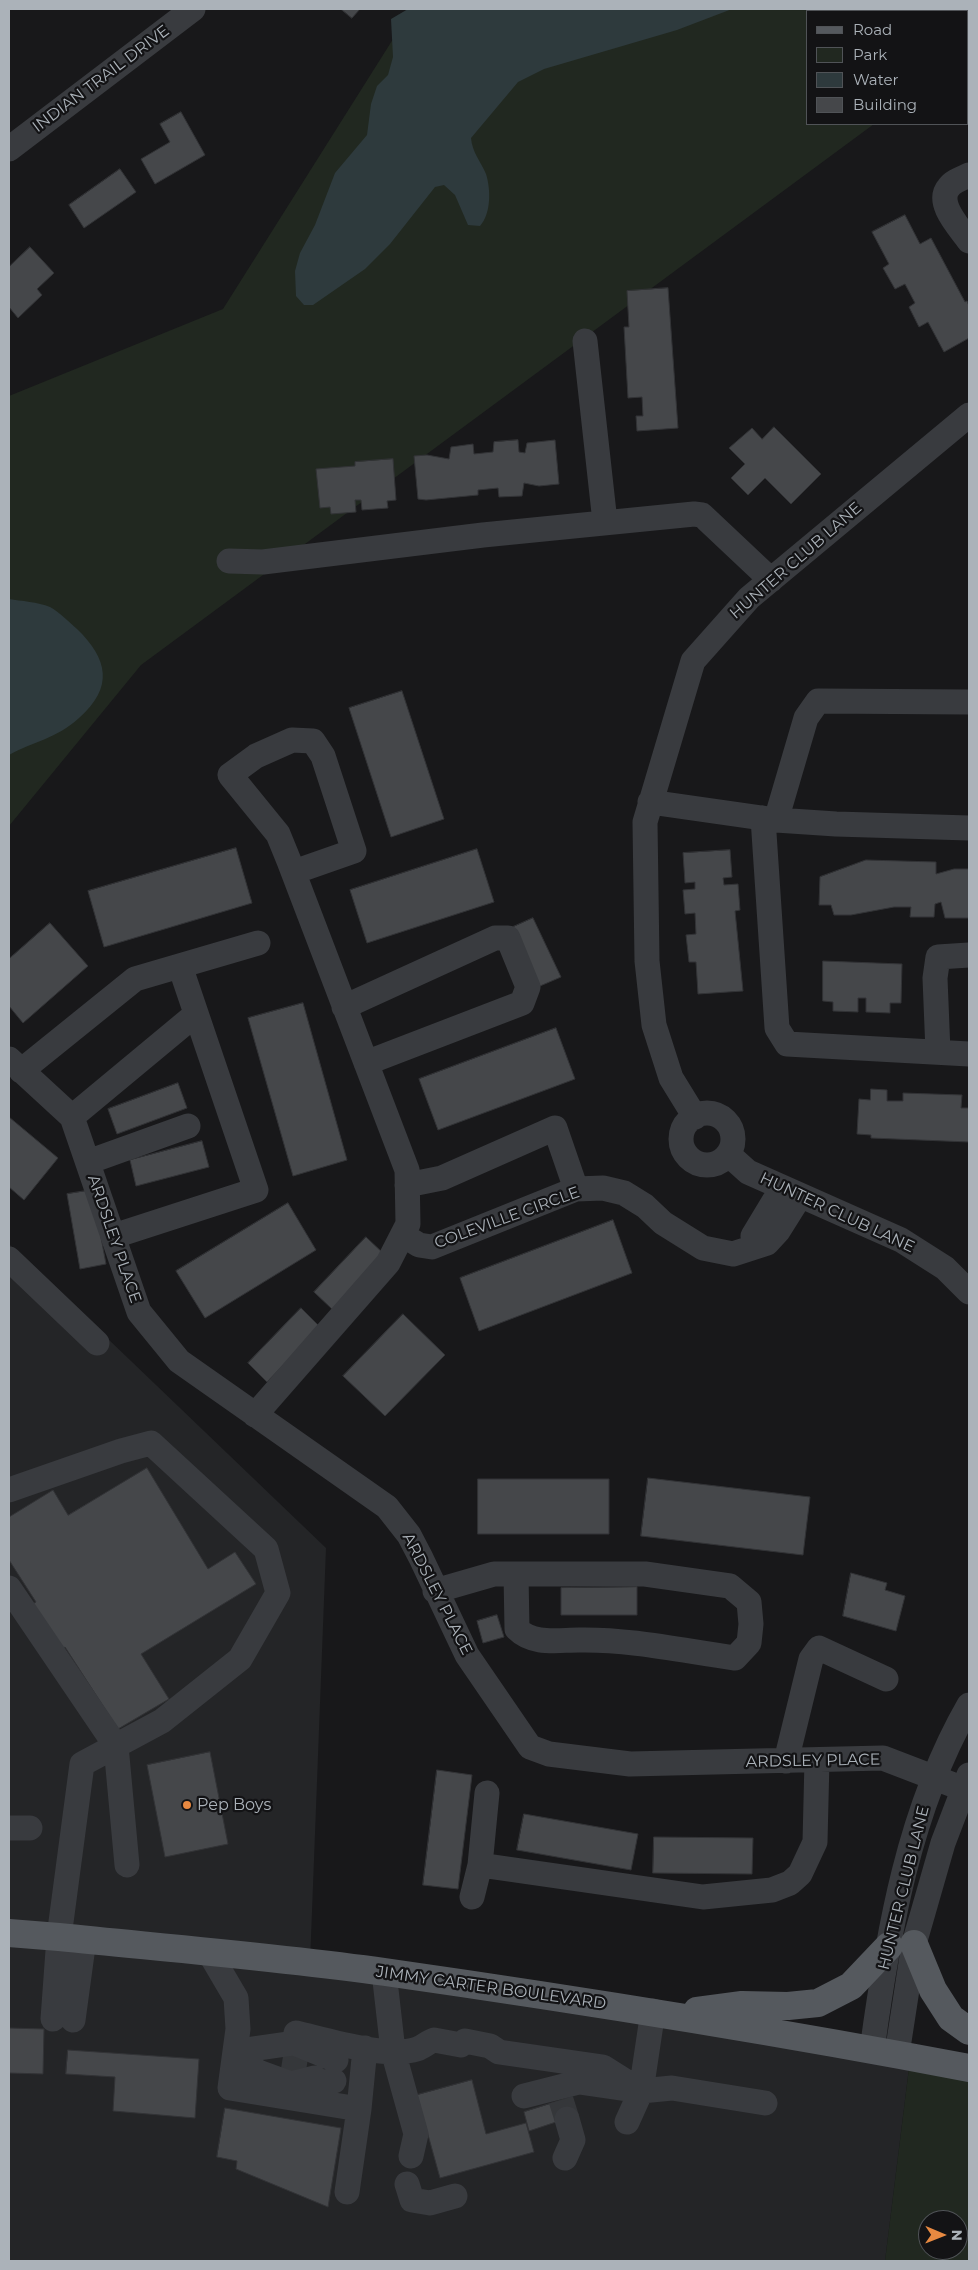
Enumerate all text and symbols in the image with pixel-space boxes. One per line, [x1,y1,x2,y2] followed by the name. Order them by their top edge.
[806,10,968,125] legend
[853,20,892,39] text: Road
[29,21,173,137] street label: INDIAN TRAIL DRIVE
[853,45,887,64] text: Park
[853,70,899,89] text: Water
[853,95,917,114] text: Building
[726,499,866,623] street label: HUNTER CLUB LANE
[757,1169,917,1257] street label: HUNTER CLUB LANE
[83,1172,145,1306] street label: ARDSLEY PLACE
[432,1183,582,1253] street label: COLEVILLE CIRCLE
[398,1530,476,1658] street label: ARDSLEY PLACE
[746,1750,880,1772] street label: ARDSLEY PLACE
[197,1795,271,1815] place label: Pep Boys
[181,1799,193,1811] marker: Pep Boys
[874,1804,934,1972] street label: HUNTER CLUB LANE
[375,1962,607,2014] street label: JIMMY CARTER BOULEVARD
[918,2210,968,2260] north arrow
[948,2229,966,2241] text: N

